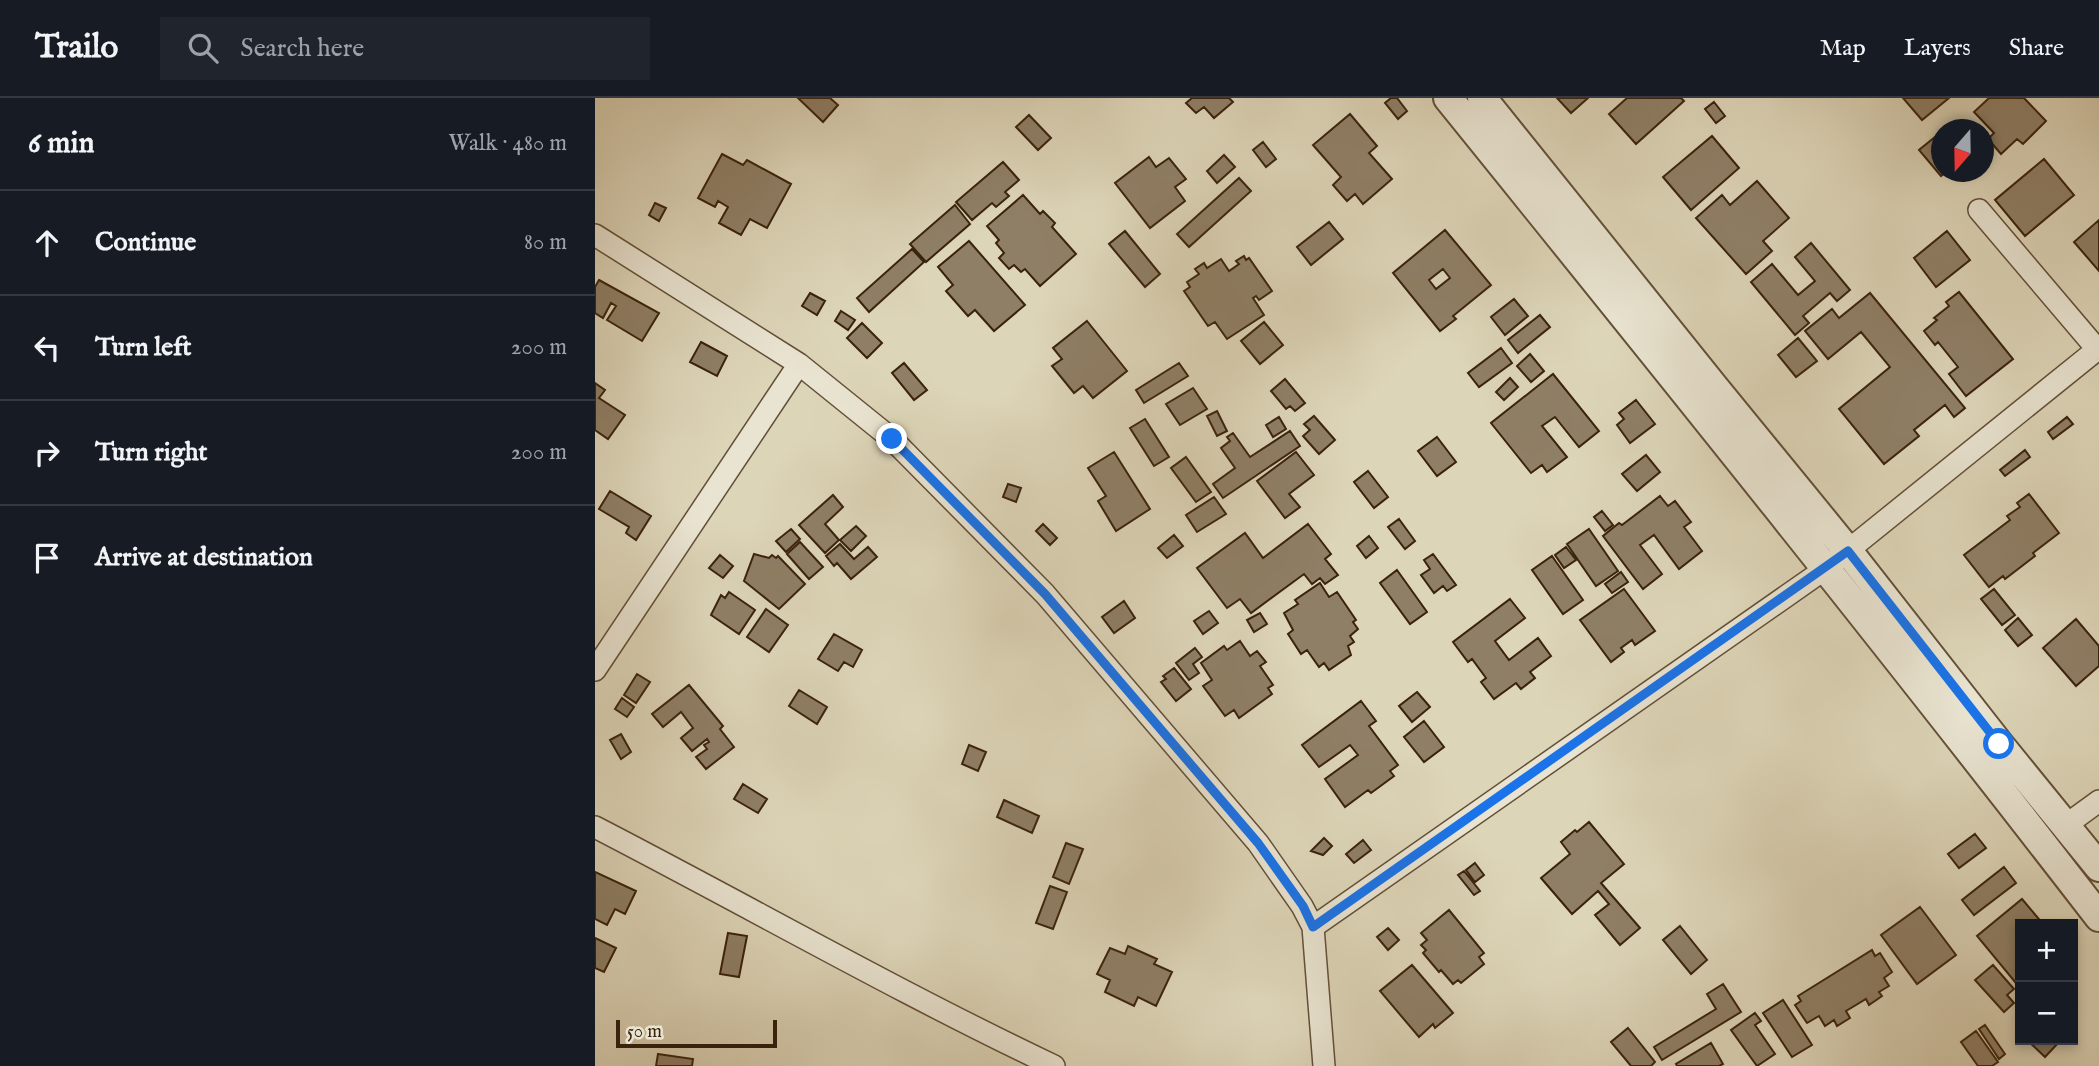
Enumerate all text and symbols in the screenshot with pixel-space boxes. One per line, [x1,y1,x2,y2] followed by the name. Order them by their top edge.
[160,17,650,80] search box
[35,27,118,69] text: Trailo
[184,29,222,67] icon: search
[240,32,364,65] text: Search here
[1820,33,1866,64] text: Map
[1904,33,1971,64] text: Layers
[2009,33,2064,64] text: Share
[1931,119,1994,182] north arrow
[28,125,94,163] text: 6 min
[448,129,567,158] text: Walk · 480 m
[28,224,66,262] icon: ahead
[95,226,196,259] text: Continue
[524,228,567,257] text: 80 m
[28,329,66,367] icon: left
[95,331,192,364] text: Turn left
[511,333,567,362] text: 200 m
[876,423,907,454] route end
[28,434,66,472] icon: right
[95,436,208,469] text: Turn right
[511,438,567,467] text: 200 m
[28,539,66,577] icon: arrive
[95,541,313,574] text: Arrive at destination
[1983,728,2014,759] route start
[2015,919,2078,1045] map controls
[2015,919,2078,982] button: +
[2015,982,2078,1045] button: −
[616,1017,777,1049] scale bar
[627,1020,662,1044] text: 50 m

